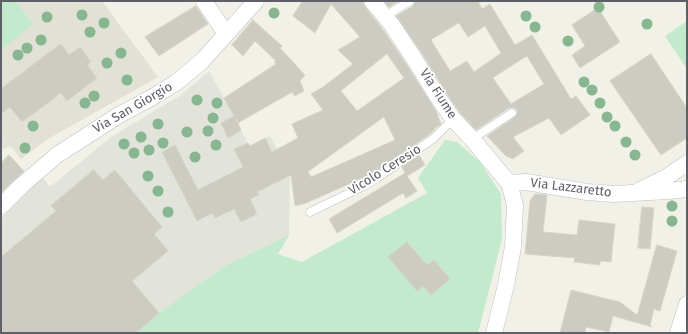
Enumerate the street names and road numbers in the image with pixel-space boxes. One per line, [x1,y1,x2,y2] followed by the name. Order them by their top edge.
[416,66,460,122] street label: Via Fiume
[91,79,175,137] street label: Via San Giorgio
[346,142,424,198] street label: Vicolo Ceresio
[530,175,612,201] street label: Via Lazzaretto

